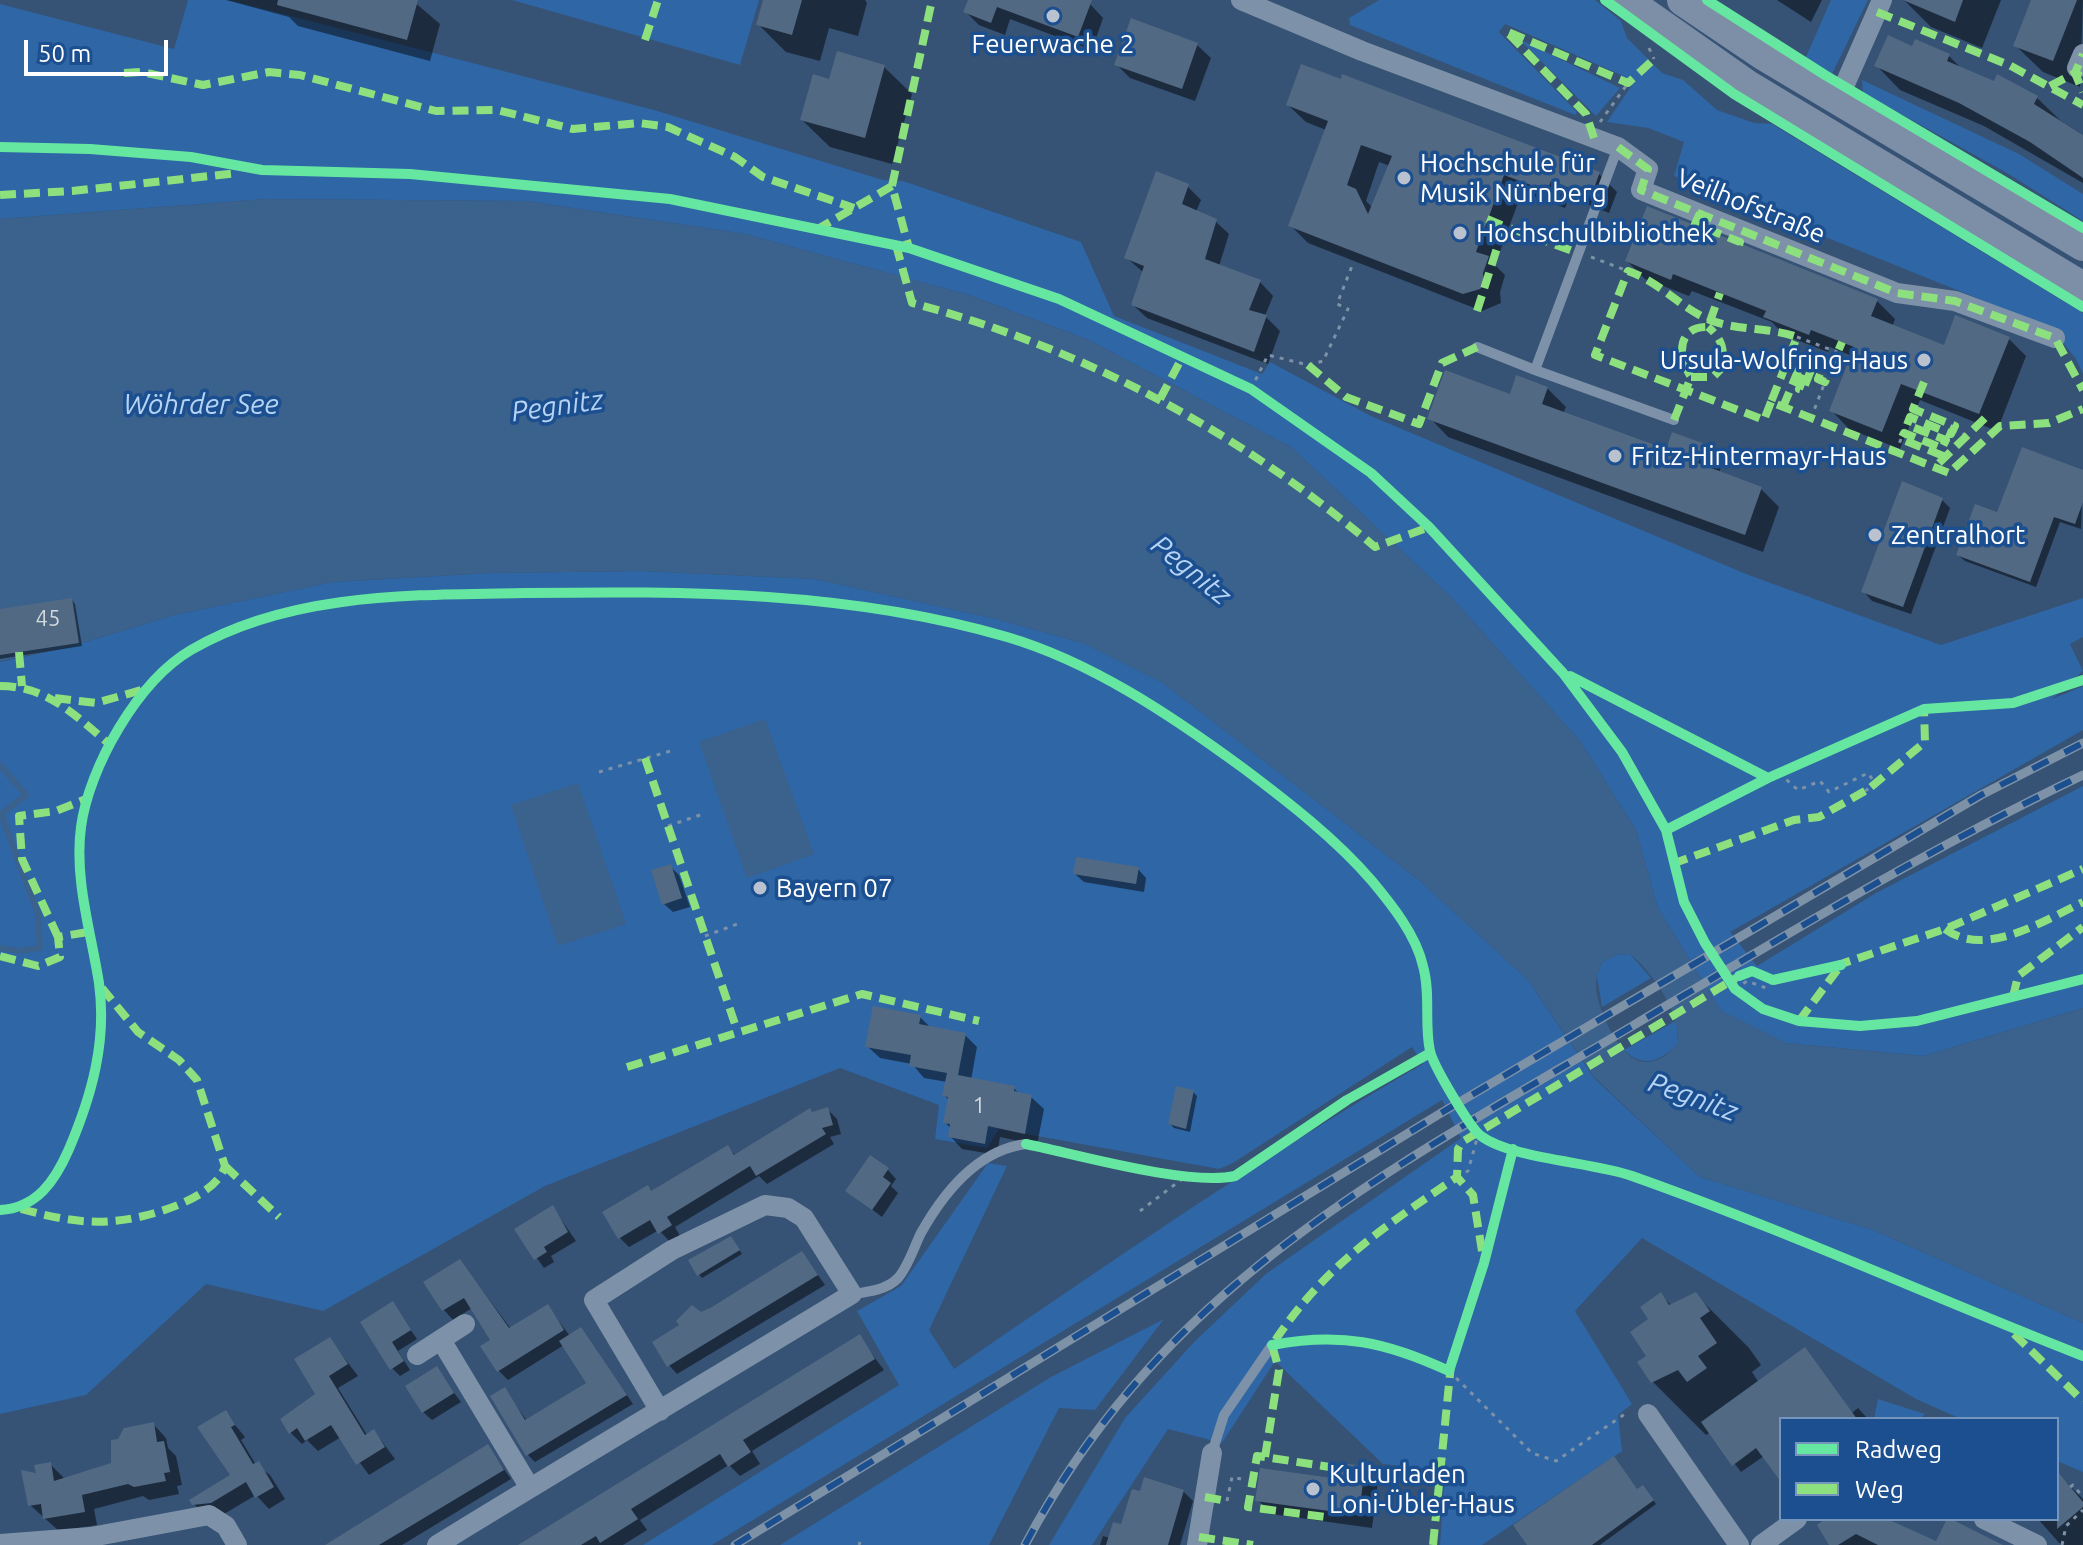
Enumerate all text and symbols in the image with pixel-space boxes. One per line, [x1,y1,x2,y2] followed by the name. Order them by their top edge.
[1044,7,1062,25] marker: Feuerwache 2
[28,24,172,74] scale bar
[972,28,1134,60] place label: Feuerwache 2
[38,40,91,67] text: 50 m
[1420,147,1607,208] place label: Hochschule für Musik Nürnberg
[1672,162,1830,250] street label: Veilhofstraße
[1395,169,1413,187] marker: Hochschule für Musik Nürnberg
[1476,217,1714,249] place label: Hochschulbibliothek
[1451,224,1469,242] marker: Hochschulbibliothek
[1660,344,1908,376] place label: Ursula-Wolfring-Haus
[1915,351,1933,369] marker: Ursula-Wolfring-Haus
[509,383,605,429] water label: Pegnitz
[123,388,279,422] water label: Wöhrder See
[1631,440,1887,472] place label: Fritz-Hintermayr-Haus
[1606,447,1624,465] marker: Fritz-Hintermayr-Haus
[1891,519,2025,551] place label: Zentralhort
[1866,526,1884,544] marker: Zentralhort
[1145,528,1237,612] water label: Pegnitz
[36,606,60,632] house number: 45
[776,872,893,904] place label: Bayern 07
[751,879,769,897] marker: Bayern 07
[1644,1065,1742,1129] water label: Pegnitz
[973,1093,985,1119] house number: 1
[1779,1417,2059,1521] legend
[1855,1436,1942,1463] text: Radweg
[1329,1458,1515,1520] place label: Kulturladen Loni-Übler-Haus
[1855,1476,1904,1503] text: Weg
[1304,1480,1322,1498] marker: Kulturladen Loni-Übler-Haus

